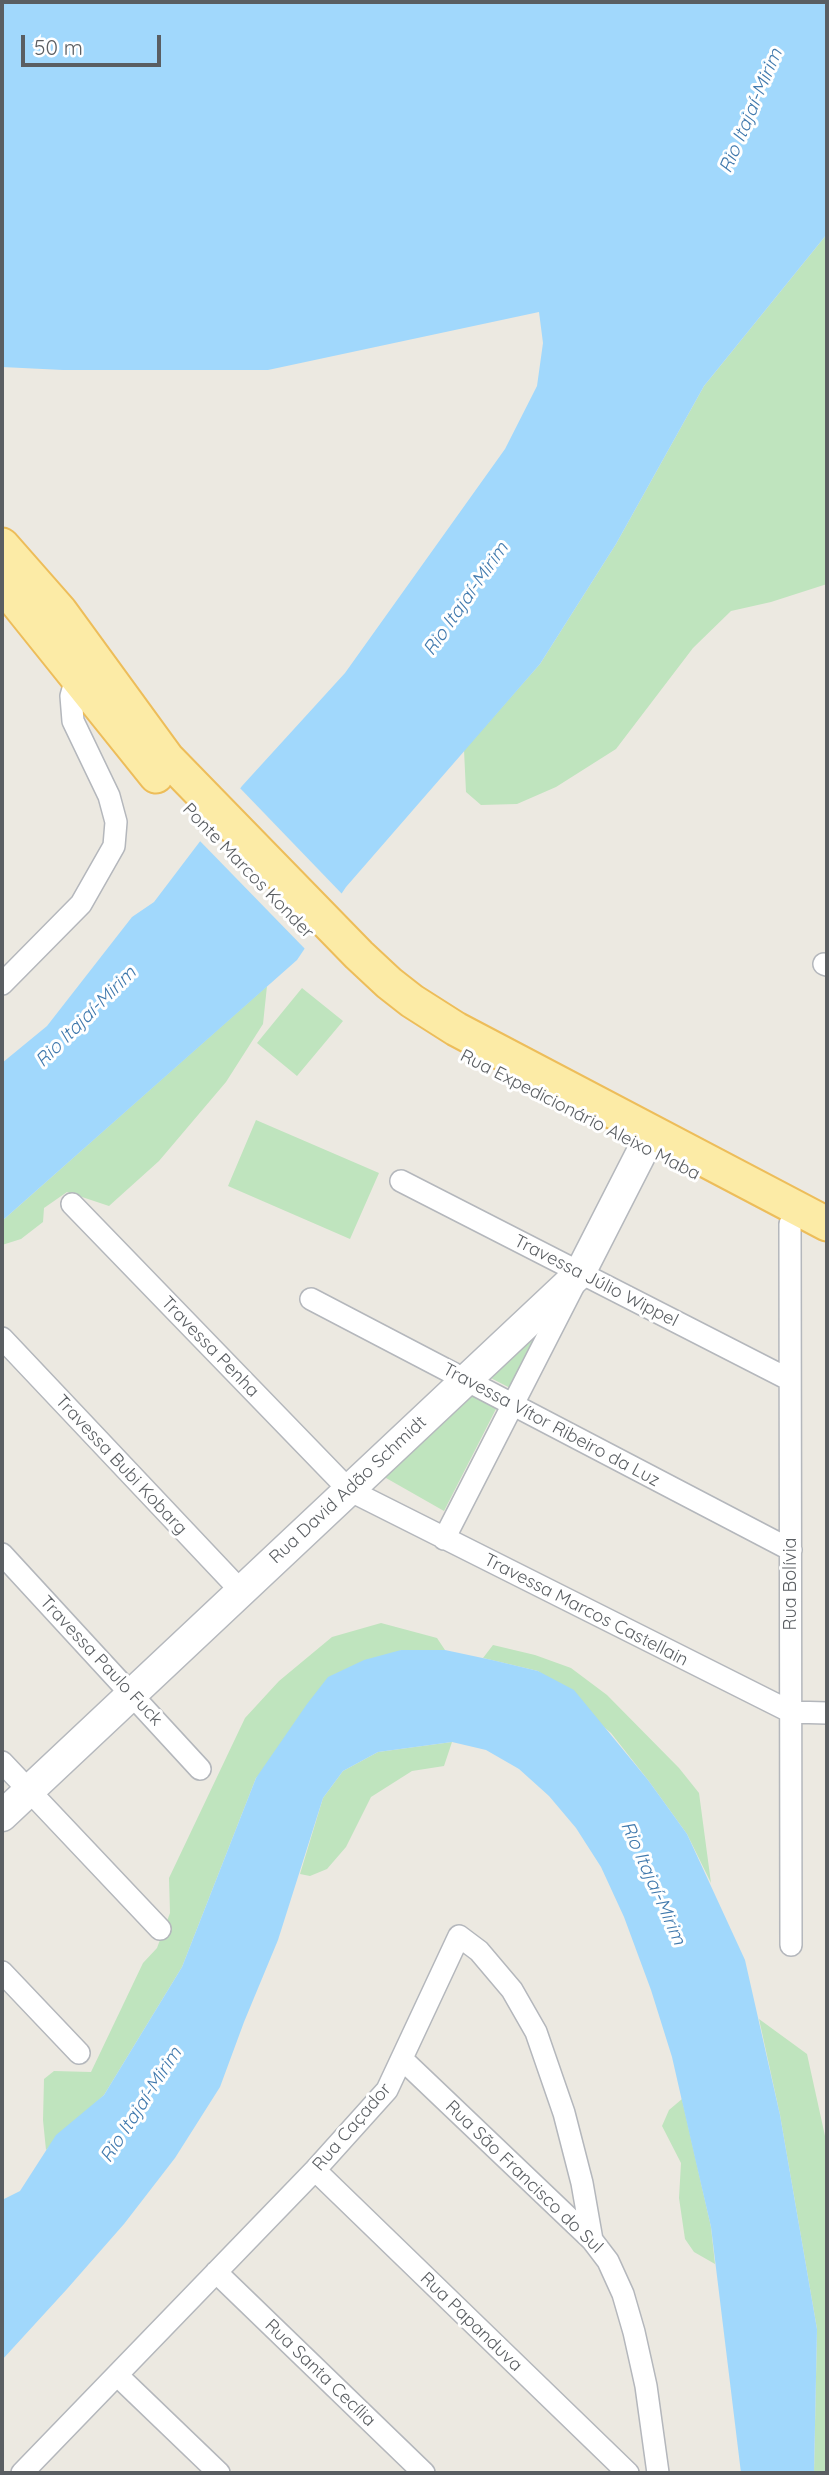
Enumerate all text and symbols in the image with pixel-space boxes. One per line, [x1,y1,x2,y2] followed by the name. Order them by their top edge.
[24,21,164,65] scale bar
[34,34,83,60] text: 50 m
[715,45,787,177] water label: Rio Itajaí-Mirim
[419,538,513,660] water label: Rio Itajaí-Mirim
[178,799,318,943] street label: Ponte Marcos Konder
[31,962,141,1072] water label: Rio Itajaí-Mirim
[457,1045,703,1185] street label: Rua Expedicionário Aleixo Maba
[510,1230,682,1332] street label: Travessa Júlio Wippel
[156,1292,264,1402] street label: Travessa Penha
[439,1359,663,1491] street label: Travessa Vítor Ribeiro da Luz
[50,1390,192,1540] street label: Travessa Bubi Kobarg
[265,1412,431,1568] street label: Rua David Adão Schmidt
[780,1538,802,1630] street label: Rua Bolívia
[480,1549,692,1671] street label: Travessa Marcos Castellain
[35,1591,167,1731] street label: Travessa Paulo Fuck
[616,1818,690,1948] water label: Rio Itajaí-Mirim
[95,2043,187,2167] water label: Rio Itajaí-Mirim
[308,2079,396,2175] street label: Rua Caçador
[441,2096,607,2258] street label: Rua São Francisco do Sul
[415,2268,527,2376] street label: Rua Papanduva
[260,2315,380,2431] street label: Rua Santa Cecília

